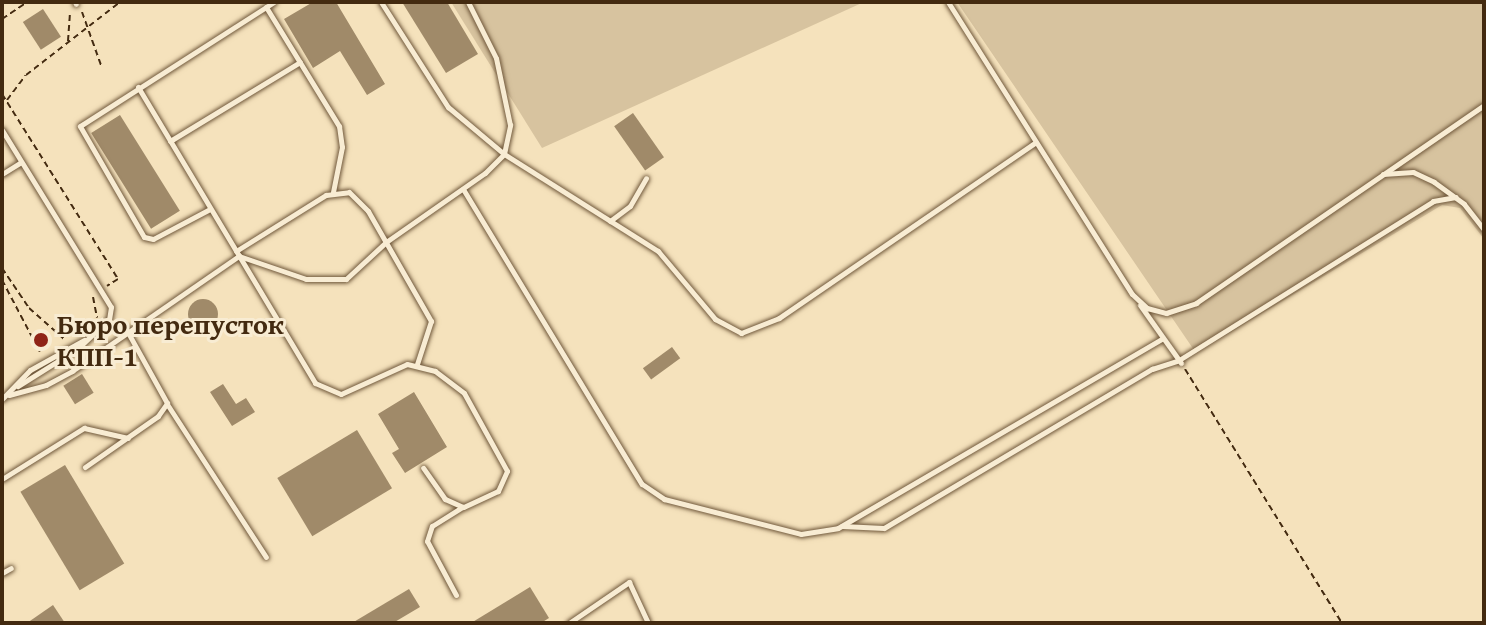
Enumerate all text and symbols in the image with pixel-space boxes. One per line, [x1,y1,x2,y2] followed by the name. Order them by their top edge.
[57,307,284,373] place label: Бюро перепусток КПП-1
[32,331,50,349] marker: Бюро перепусток КПП-1

